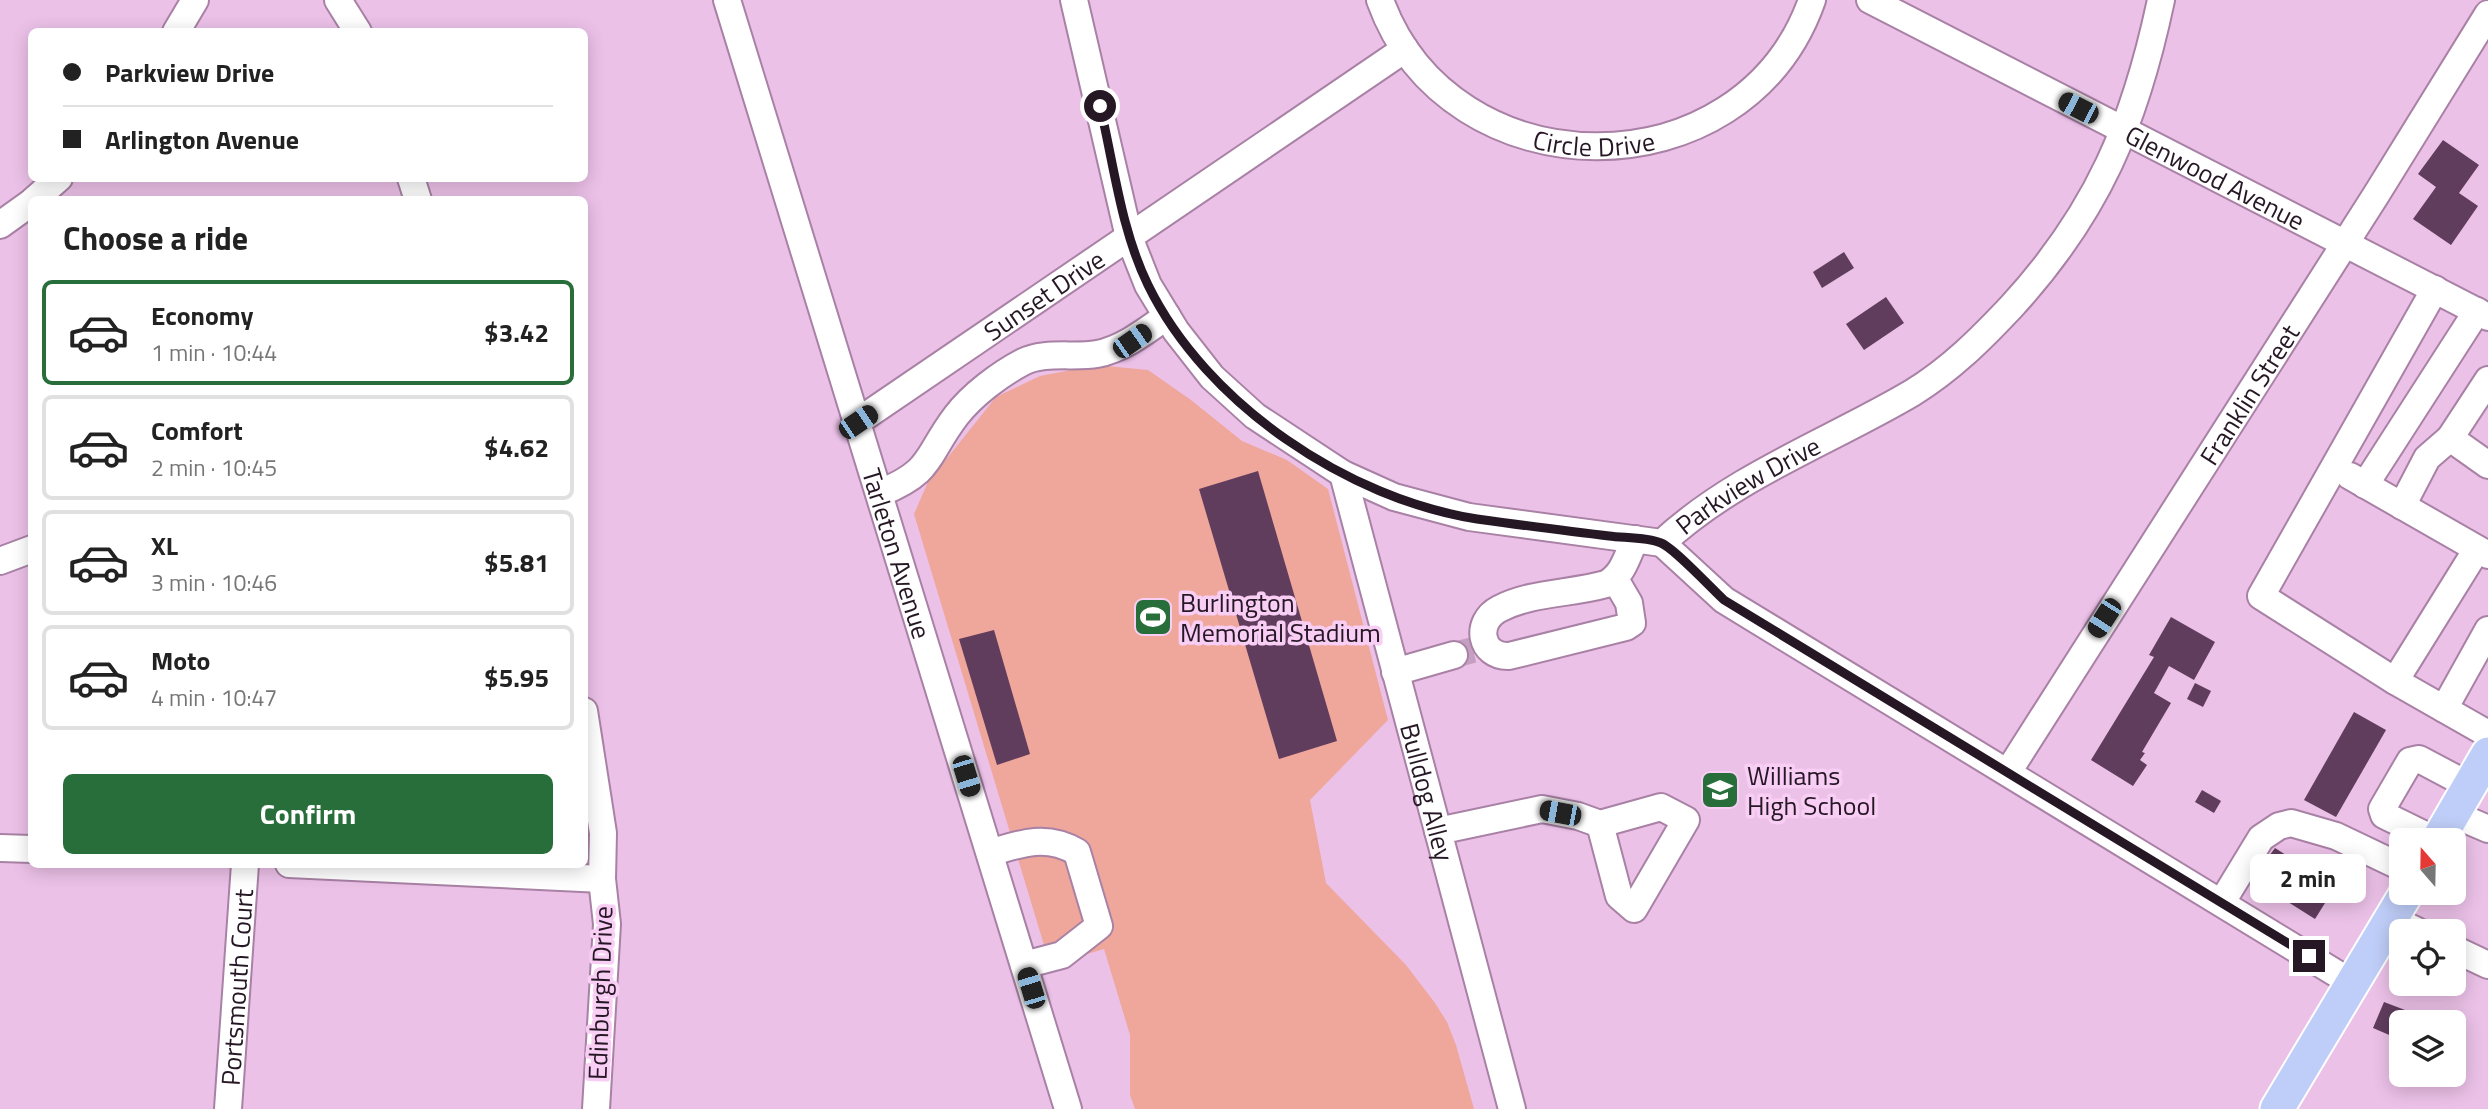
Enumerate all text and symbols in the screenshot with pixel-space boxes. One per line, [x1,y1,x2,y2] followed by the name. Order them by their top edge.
[105,53,274,92] text: Parkview Drive
[2055,89,2102,127] car
[1084,90,1116,122] route start
[2119,115,2312,239] street label: Glenwood Avenue
[1529,119,1658,166] street label: Circle Drive
[105,120,299,159] text: Arlington Avenue
[63,214,248,262] text: Choose a ride
[975,240,1112,350] street label: Sunset Drive
[151,296,253,335] text: Economy
[67,301,130,364] icon: car
[484,313,549,352] text: $3.42
[2189,316,2308,472] street label: Franklin Street
[1109,320,1156,362] car
[151,335,277,370] text: 1 min · 10:44
[835,402,882,442] car
[151,411,243,450] text: Comfort
[67,416,130,479] icon: car
[1667,426,1827,543] street label: Parkview Drive
[484,428,549,467] text: $4.62
[151,450,277,485] text: 2 min · 10:45
[853,463,942,643] street label: Tarleton Avenue
[151,526,178,565] text: XL
[67,531,130,594] icon: car
[484,543,549,582] text: $5.81
[151,565,277,600] text: 3 min · 10:46
[1180,583,1381,652] place label: Burlington Memorial Stadium
[2084,595,2125,641] car
[1132,596,1174,638] sports icon: Burlington Memorial Stadium
[151,641,210,680] text: Moto
[67,646,130,709] icon: car
[484,658,549,697] text: $5.95
[151,680,277,715] text: 4 min · 10:47
[1391,719,1465,865] street label: Bulldog Alley
[950,753,983,799] car
[1747,756,1876,825] place label: Williams High School
[1699,769,1741,811] school or university icon: Williams High School
[63,774,553,854] button: Confirm
[1538,799,1583,827] car
[2389,828,2466,905] north arrow
[2389,828,2466,1087] map controls
[2251,855,2367,904] callout: 2 min
[2280,861,2336,896] text: 2 min
[210,888,263,1087] street label: Portsmouth Court
[577,905,623,1081] street label: Edinburgh Drive
[2389,919,2466,996] button: locate
[2293,940,2325,972] route end
[1015,965,1048,1011] car
[2389,1010,2466,1087] button: layers

